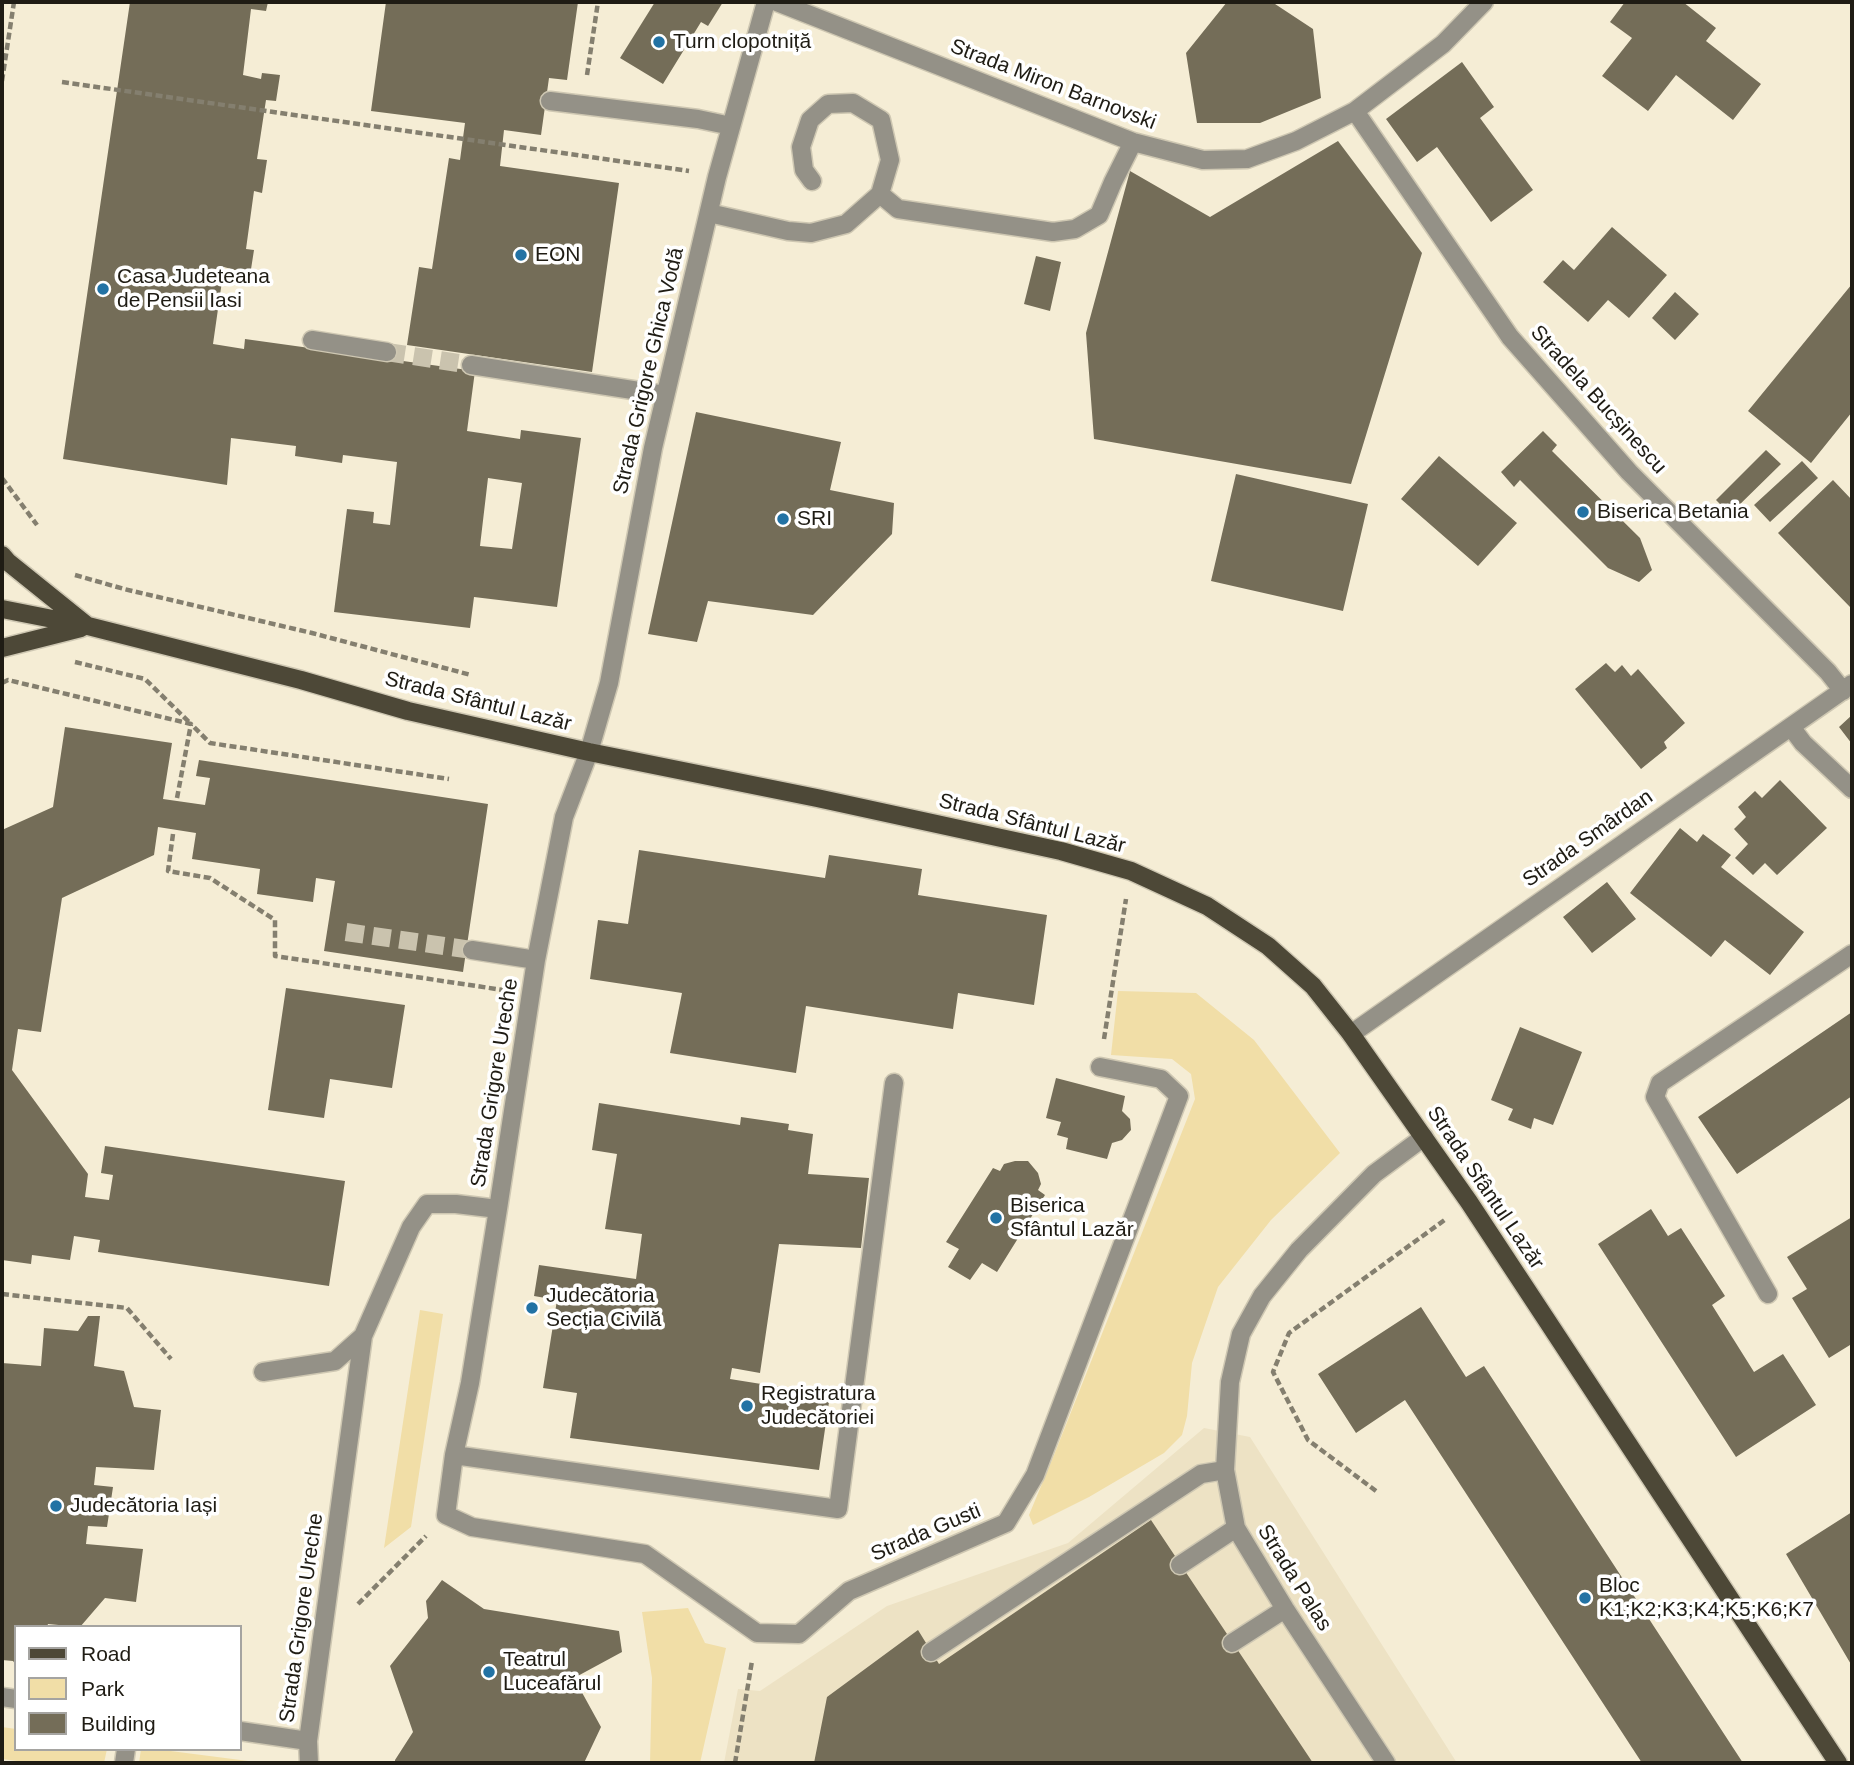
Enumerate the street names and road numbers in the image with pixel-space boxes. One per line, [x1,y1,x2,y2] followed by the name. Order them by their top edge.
[947,34,1159,136] street label: Strada Miron Barnovski
[608,245,690,497] street label: Strada Grigore Ghica Vodă
[1525,320,1671,480] street label: Stradela Bucșinescu
[382,667,574,737] street label: Strada Sfântul Lazăr
[1518,785,1658,893] street label: Strada Smârdan
[936,789,1128,859] street label: Strada Sfântul Lazăr
[466,977,524,1189] street label: Strada Grigore Ureche
[1421,1102,1549,1274] street label: Strada Sfântul Lazăr
[867,1499,985,1567] street label: Strada Gusti
[275,1512,329,1724] street label: Strada Grigore Ureche
[1251,1520,1337,1636] street label: Strada Palas

